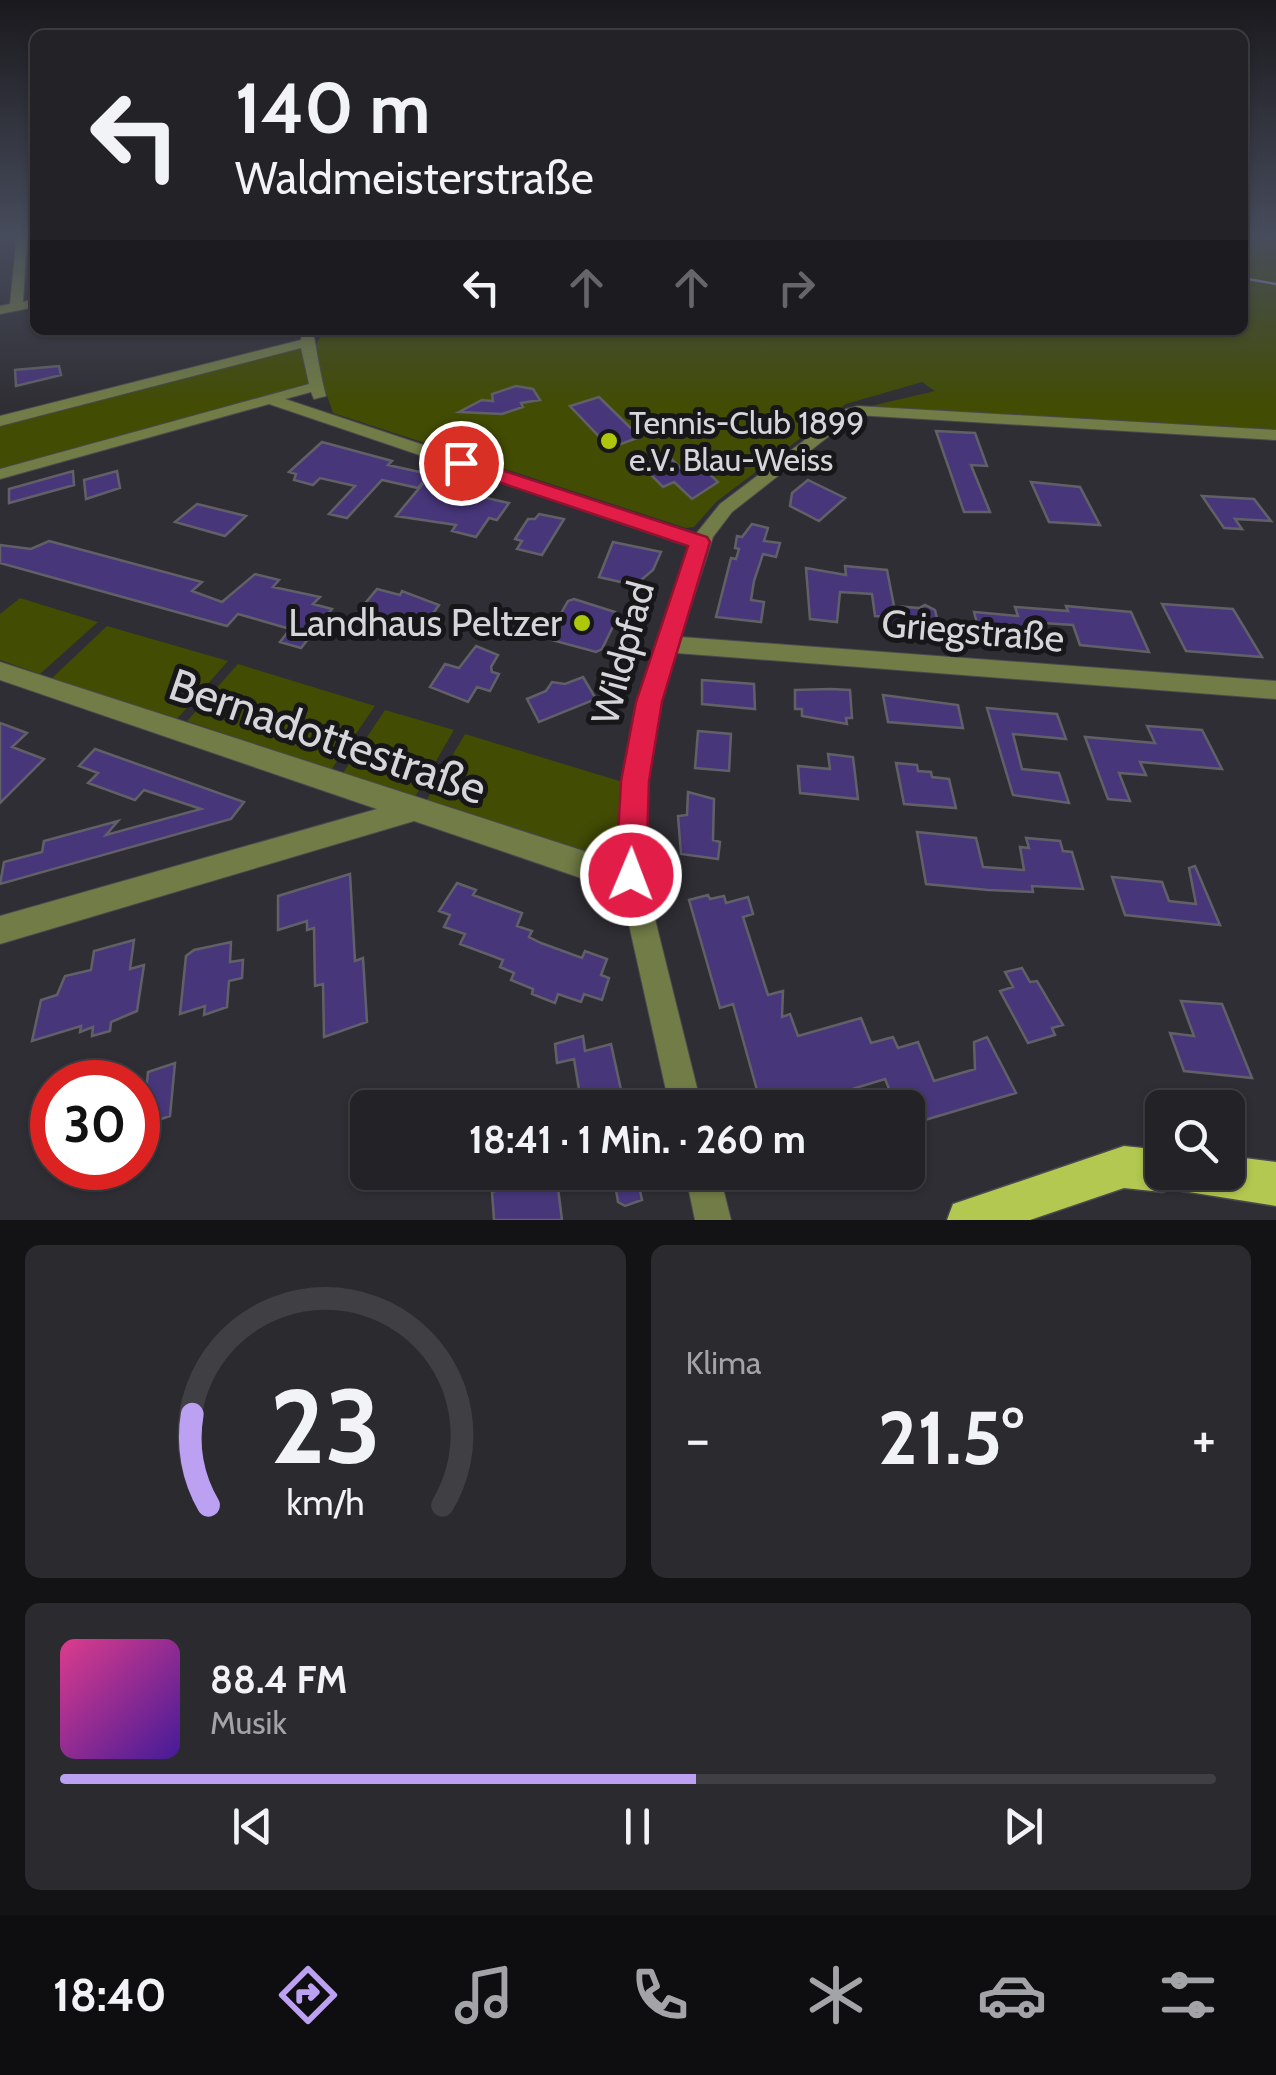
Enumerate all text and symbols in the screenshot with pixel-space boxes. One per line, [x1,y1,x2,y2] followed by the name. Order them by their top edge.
[235,65,430,151] text: 140 m
[70,70,200,200] icon: left
[235,151,594,205] text: Waldmeisterstraße
[454,260,509,315] icon: left
[559,260,614,315] icon: ahead
[664,260,719,315] icon: ahead
[769,260,824,315] icon: right
[629,403,864,479] place label: Tennis-Club 1899 e.V. Blau-Weiss
[419,421,504,506] pin
[598,430,620,452] marker: Tennis-Club 1899 e.V. Blau-Weiss
[434,436,489,491] icon: arrive
[581,576,664,730] street label: Wildpfad
[288,599,562,646] place label: Landhaus Peltzer
[880,599,1066,662] street label: Griegstraße
[571,612,593,634] marker: Landhaus Peltzer
[162,656,494,816] street label: Bernadottestraße
[579,823,683,927] position arrow
[30,1060,160,1190] speed limit sign: 30
[1145,1090,1245,1190] map controls
[1145,1090,1245,1190] button: search
[469,1116,806,1163] text: 18:41 · 1 Min. · 260 m
[686,1343,761,1382] text: Klima
[270,1363,381,1489] text: 23
[878,1392,1024,1483] text: 21.5°
[686,1405,710,1472] text: −
[1192,1405,1216,1472] text: +
[286,1481,364,1524] text: km/h
[210,1656,348,1703] text: 88.4 FM
[210,1703,287,1742] text: Musik
[225,1799,280,1854] icon: previous
[610,1799,665,1854] icon: pause
[996,1799,1051,1854] icon: next
[273,1960,343,2030] icon: directions
[449,1960,519,2030] icon: music
[625,1960,695,2030] icon: phone
[801,1960,871,2030] icon: climate
[977,1960,1047,2030] icon: car
[1153,1960,1223,2030] icon: filters
[53,1968,167,2022] text: 18:40

